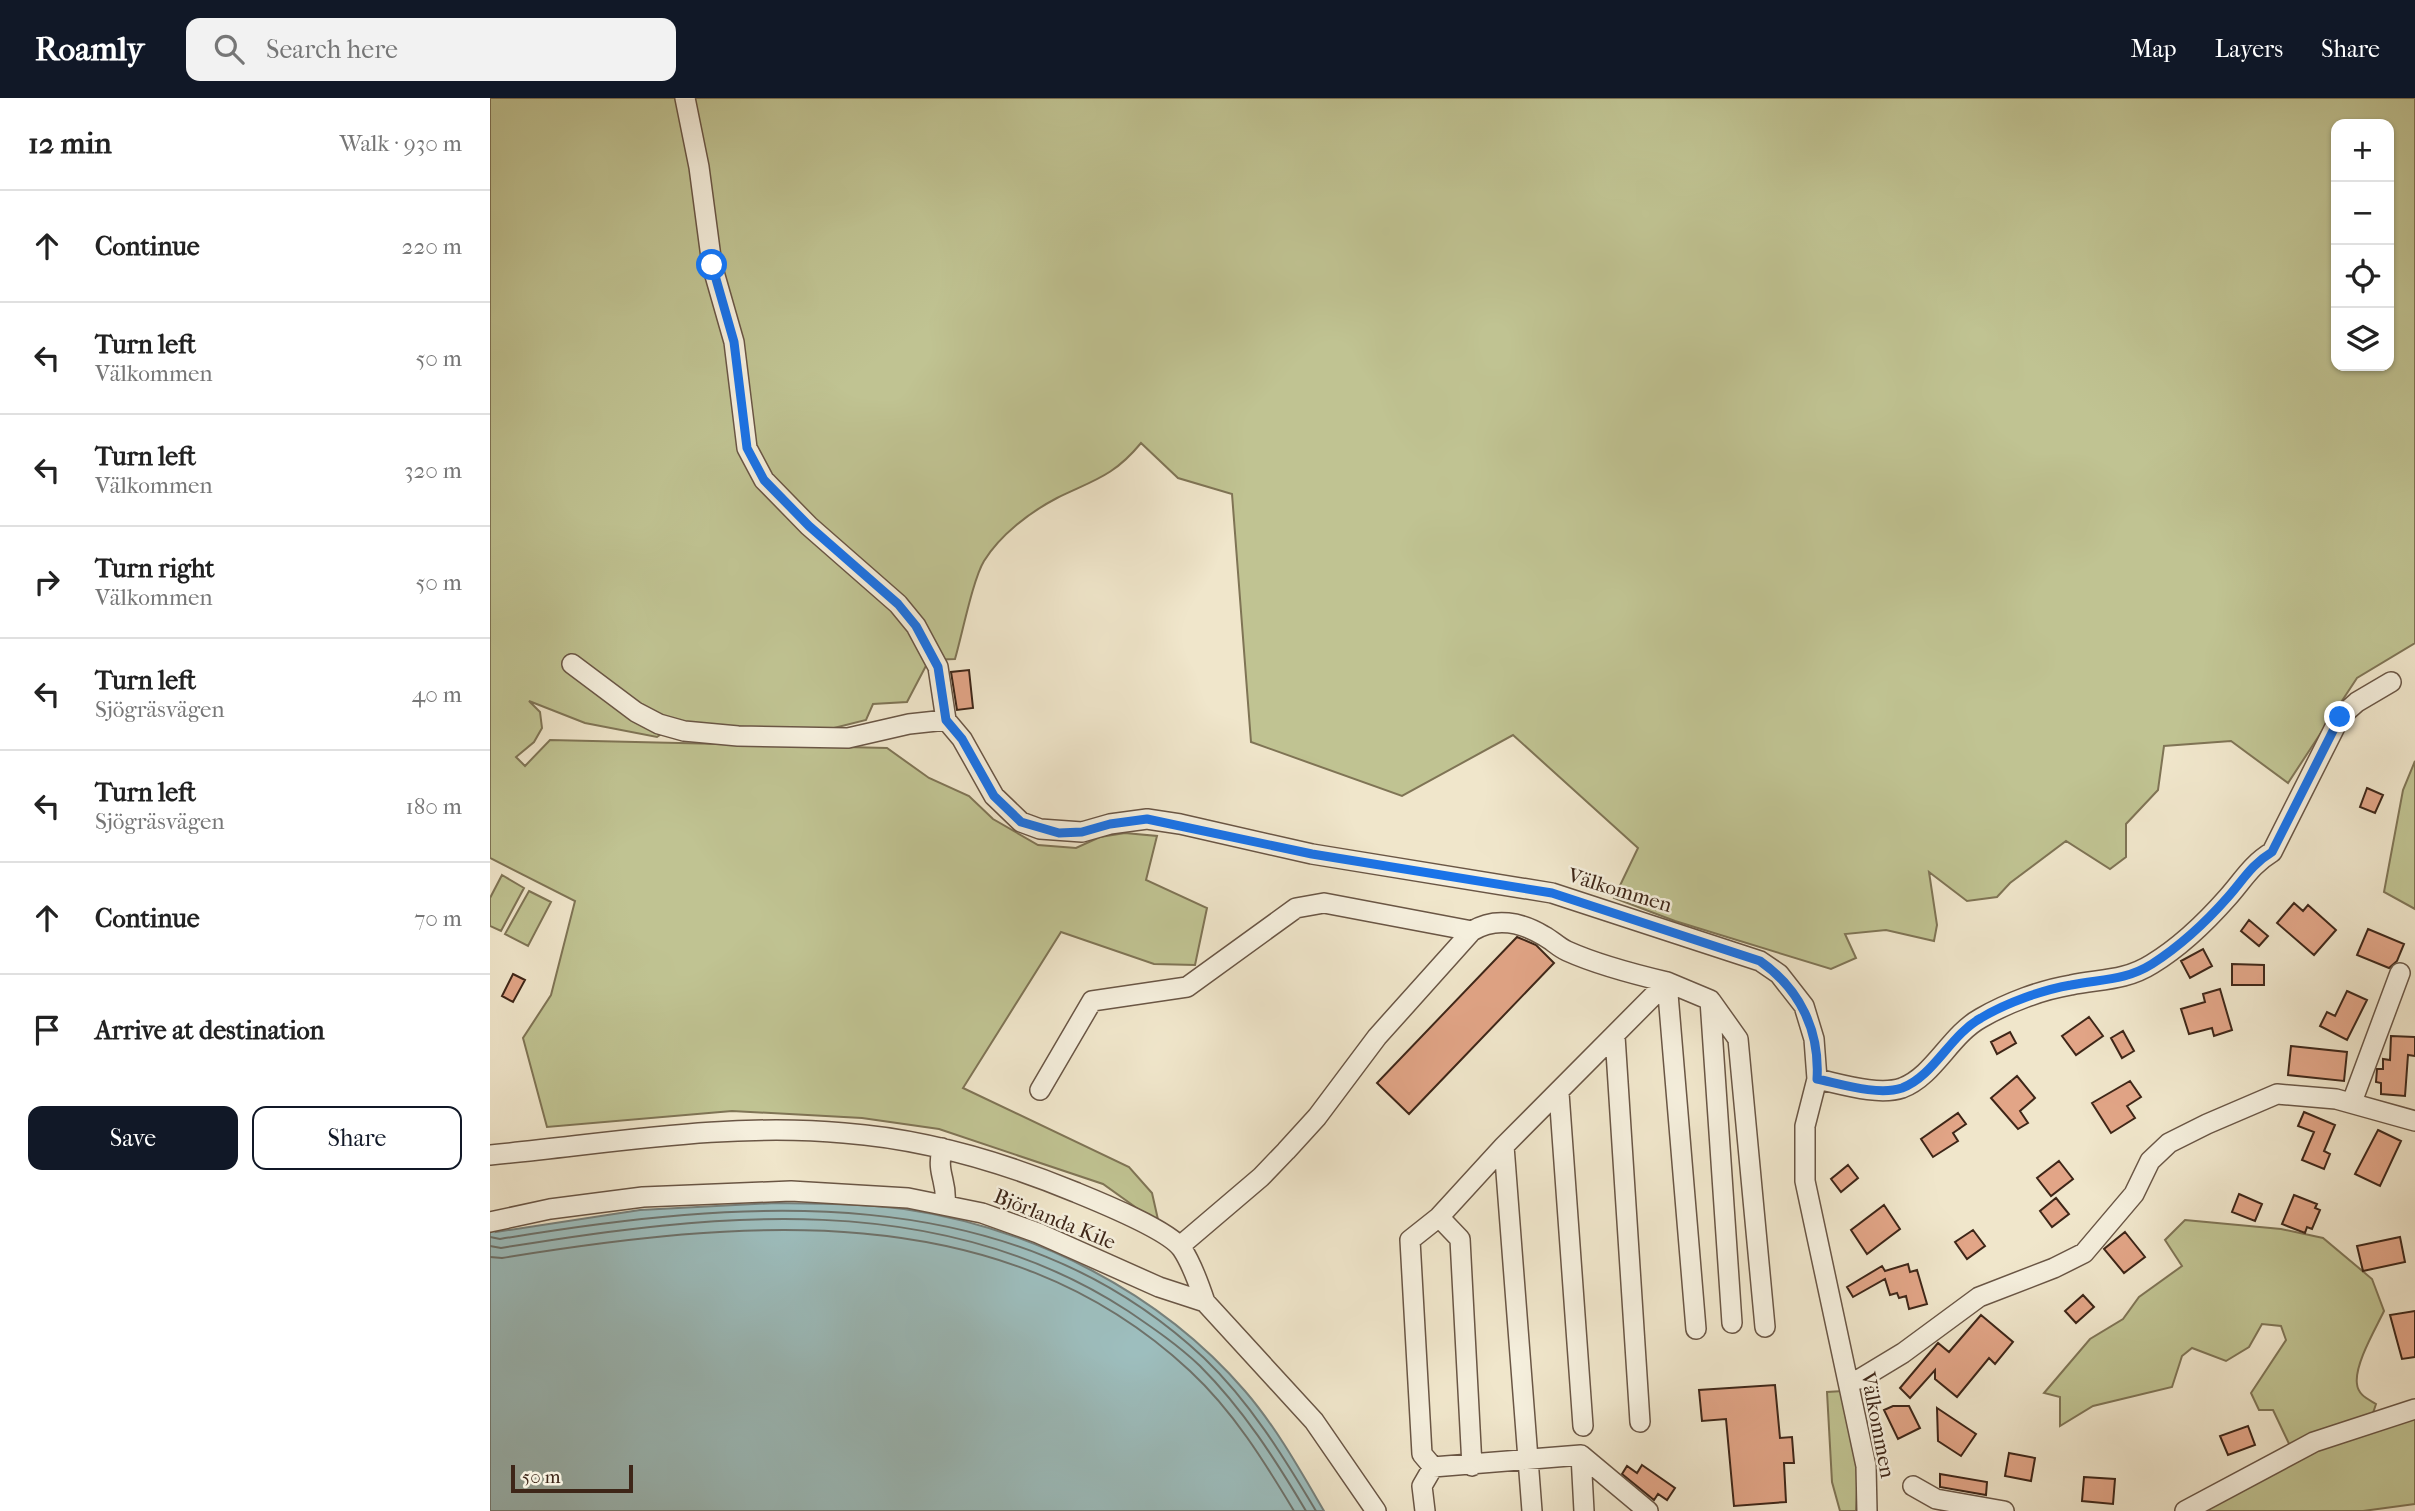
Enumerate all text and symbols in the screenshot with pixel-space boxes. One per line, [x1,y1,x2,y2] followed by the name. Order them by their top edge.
[186,18,676,81] search box
[35,30,144,69] text: Roamly
[210,30,248,68] icon: search
[266,34,398,65] text: Search here
[2131,35,2177,63] text: Map
[2215,35,2283,63] text: Layers
[2321,35,2380,63] text: Share
[2331,119,2394,371] map controls
[2331,119,2394,182] button: +
[28,126,112,161] text: 12 min
[339,130,462,157] text: Walk · 930 m
[2331,182,2394,245] button: −
[28,227,66,265] icon: ahead
[95,231,200,262] text: Continue
[402,233,462,260] text: 220 m
[2331,245,2394,308] button: locate
[696,249,727,280] route start
[2331,308,2394,371] button: layers
[95,329,196,360] text: Turn left
[28,339,66,377] icon: left
[415,345,462,372] text: 50 m
[95,360,213,387] text: Välkommen
[95,441,196,472] text: Turn left
[28,451,66,489] icon: left
[404,457,462,484] text: 320 m
[95,472,213,499] text: Välkommen
[95,553,215,584] text: Turn right
[28,563,66,601] icon: right
[415,569,462,596] text: 50 m
[95,584,213,611] text: Välkommen
[95,665,196,696] text: Turn left
[28,675,66,713] icon: left
[412,681,462,708] text: 40 m
[95,696,225,723] text: Sjögräsvägen
[2324,701,2355,732] route end
[95,777,196,808] text: Turn left
[28,787,66,825] icon: left
[405,793,462,820] text: 180 m
[95,808,225,835] text: Sjögräsvägen
[1564,863,1675,917] street label: Välkommen
[28,899,66,937] icon: ahead
[95,903,200,934] text: Continue
[414,905,462,932] text: 70 m
[28,1011,66,1049] icon: arrive
[95,1015,325,1046] text: Arrive at destination
[28,1106,238,1170] button: Save
[252,1106,462,1170] button: Share
[991,1184,1119,1254] street label: Björlanda Kile
[1856,1369,1900,1480] street label: Välkommen
[511,1462,634,1494] scale bar
[522,1466,561,1488] text: 50 m

